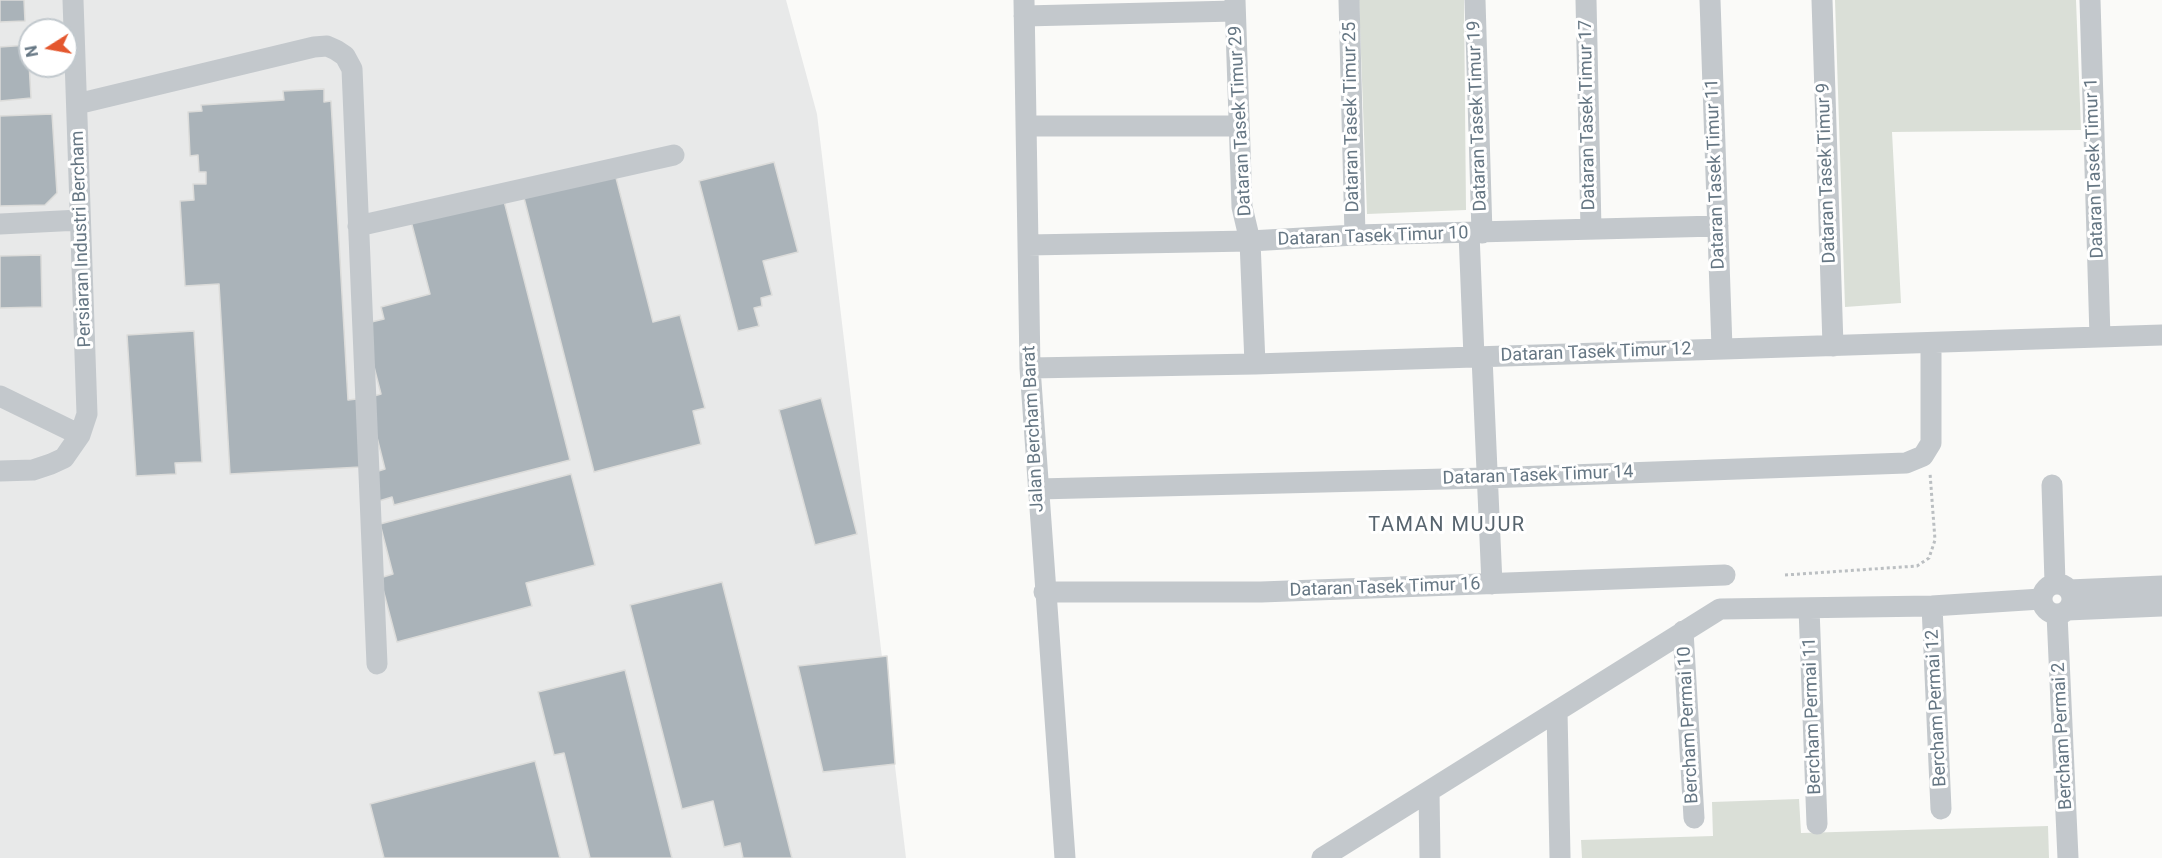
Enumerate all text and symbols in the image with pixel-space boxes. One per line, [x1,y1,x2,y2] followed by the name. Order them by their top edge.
[18,18,78,78] north arrow
[1576,19,1600,211] street label: Dataran Tasek Timur 17
[1464,20,1492,212] street label: Dataran Tasek Timur 19
[1340,21,1364,213] street label: Dataran Tasek Timur 25
[1225,25,1257,217] street label: Dataran Tasek Timur 29
[21,44,42,59] text: N
[2081,77,2109,259] street label: Dataran Tasek Timur 1
[1702,78,1730,270] street label: Dataran Tasek Timur 11
[1813,82,1841,264] street label: Dataran Tasek Timur 9
[67,130,97,348] street label: Persiaran Industri Bercham
[1277,223,1469,251] street label: Dataran Tasek Timur 10
[1500,339,1692,367] street label: Dataran Tasek Timur 12
[1019,345,1049,513] street label: Jalan Bercham Barat
[1442,462,1634,490] street label: Dataran Tasek Timur 14
[1368,514,1526,538] district label: TAMAN MUJUR
[1289,574,1481,602] street label: Dataran Tasek Timur 16
[1922,629,1952,787] street label: Bercham Permai 12
[1799,637,1827,795] street label: Bercham Permai 11
[1674,646,1704,804] street label: Bercham Permai 10
[2048,662,2078,810] street label: Bercham Permai 2

